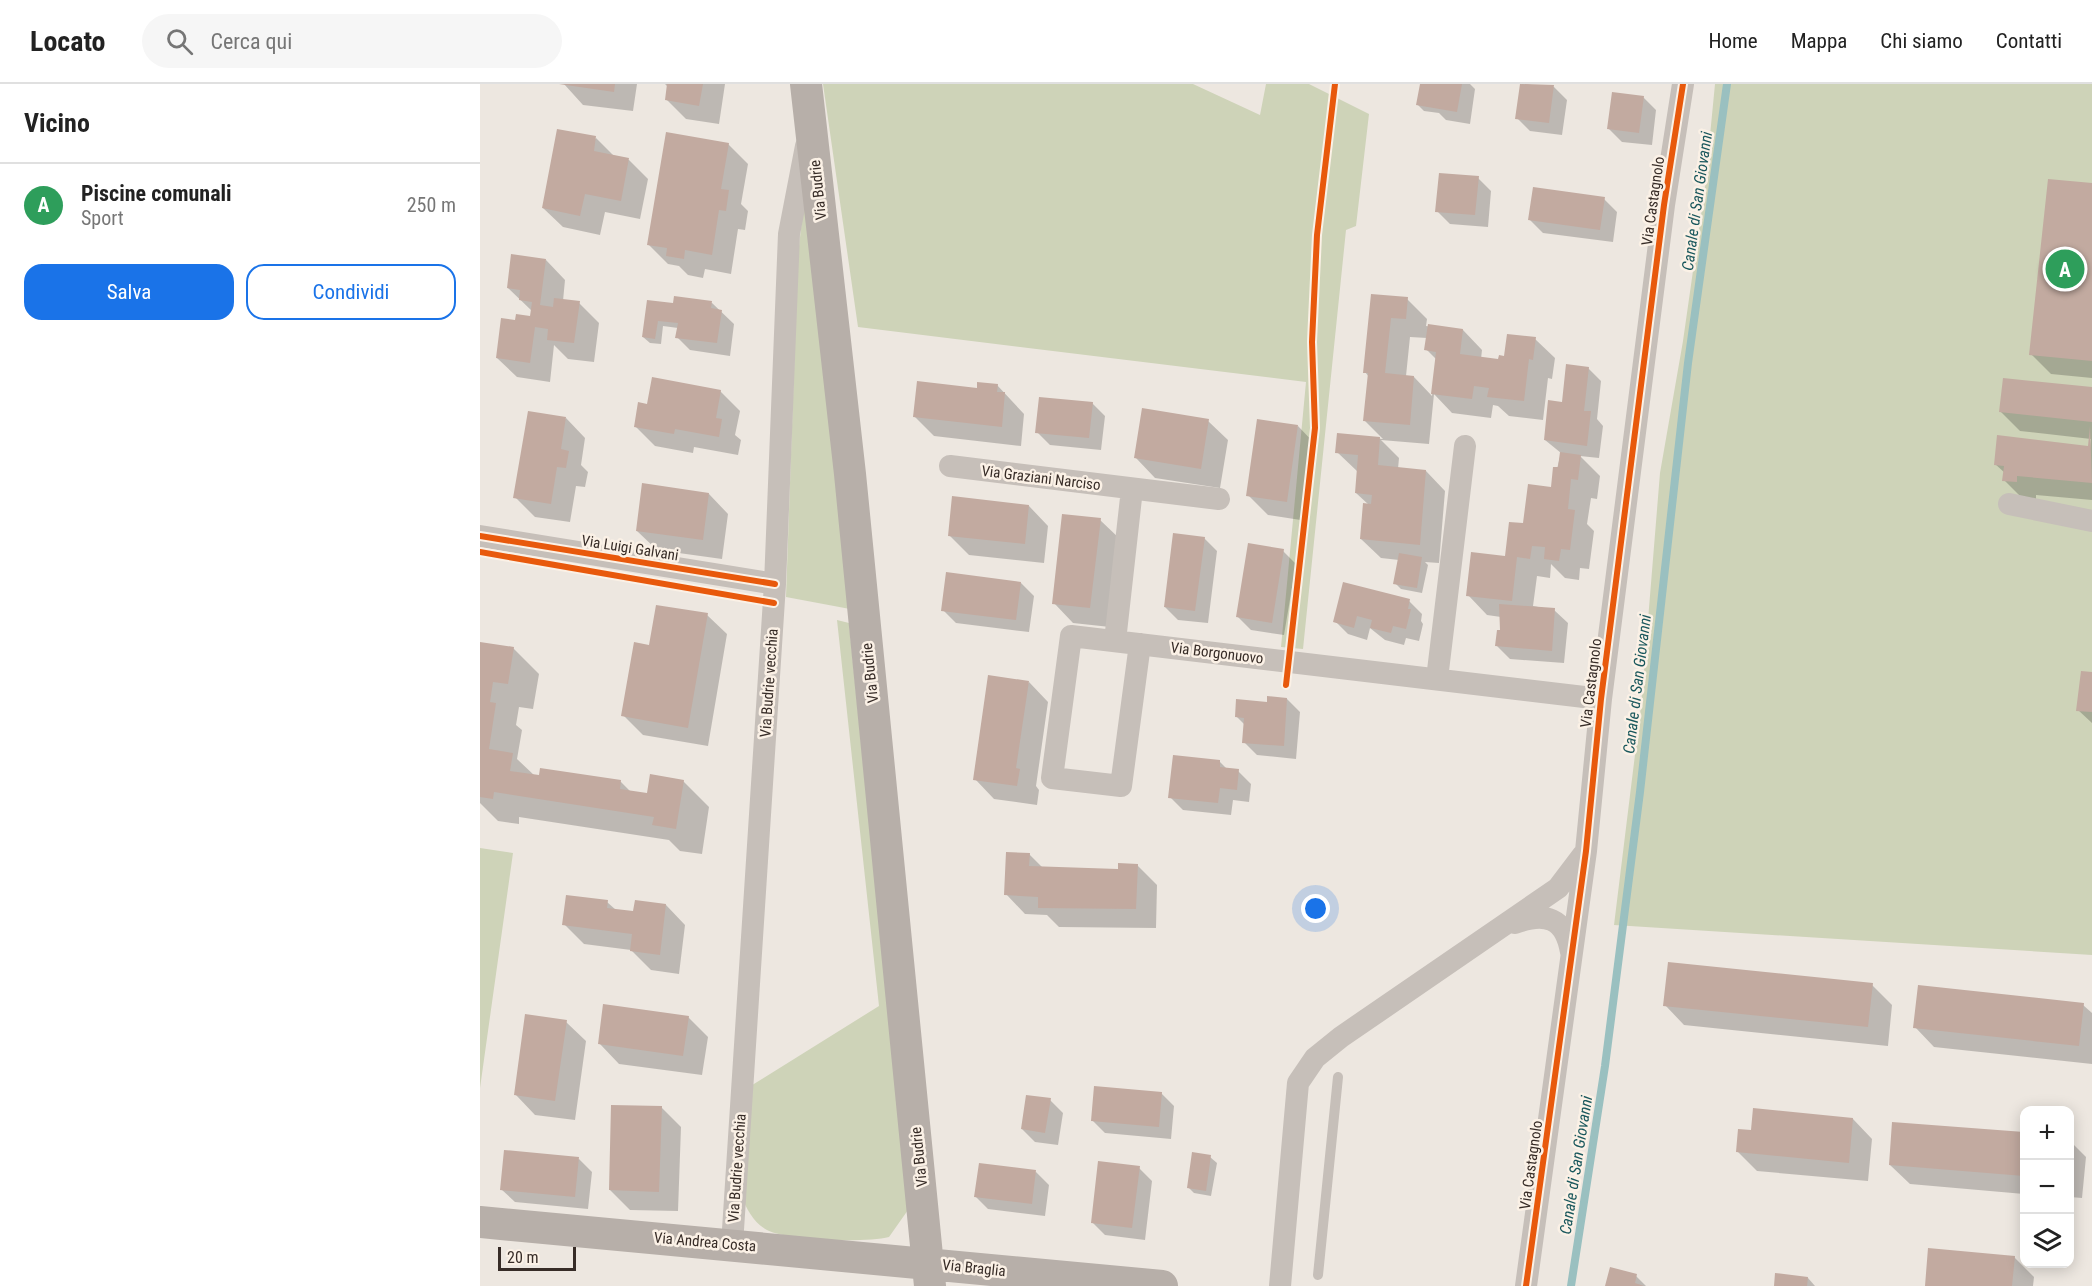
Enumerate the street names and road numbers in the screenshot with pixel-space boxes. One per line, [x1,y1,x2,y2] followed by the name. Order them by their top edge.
[1638,155,1668,247] street label: Via Castagnolo
[806,159,830,221] street label: Via Budrie
[980,462,1102,494] street label: Via Graziani Narciso
[580,531,680,565] street label: Via Luigi Galvani
[756,628,782,738] street label: Via Budrie vecchia
[1577,637,1605,729] street label: Via Castagnolo
[1170,638,1264,668] street label: Via Borgonuovo
[858,642,882,704] street label: Via Budrie
[724,1113,750,1223] street label: Via Budrie vecchia
[1516,1119,1546,1211] street label: Via Castagnolo
[907,1126,931,1188] street label: Via Budrie
[653,1229,757,1255] street label: Via Andrea Costa
[941,1256,1007,1280] street label: Via Braglia

